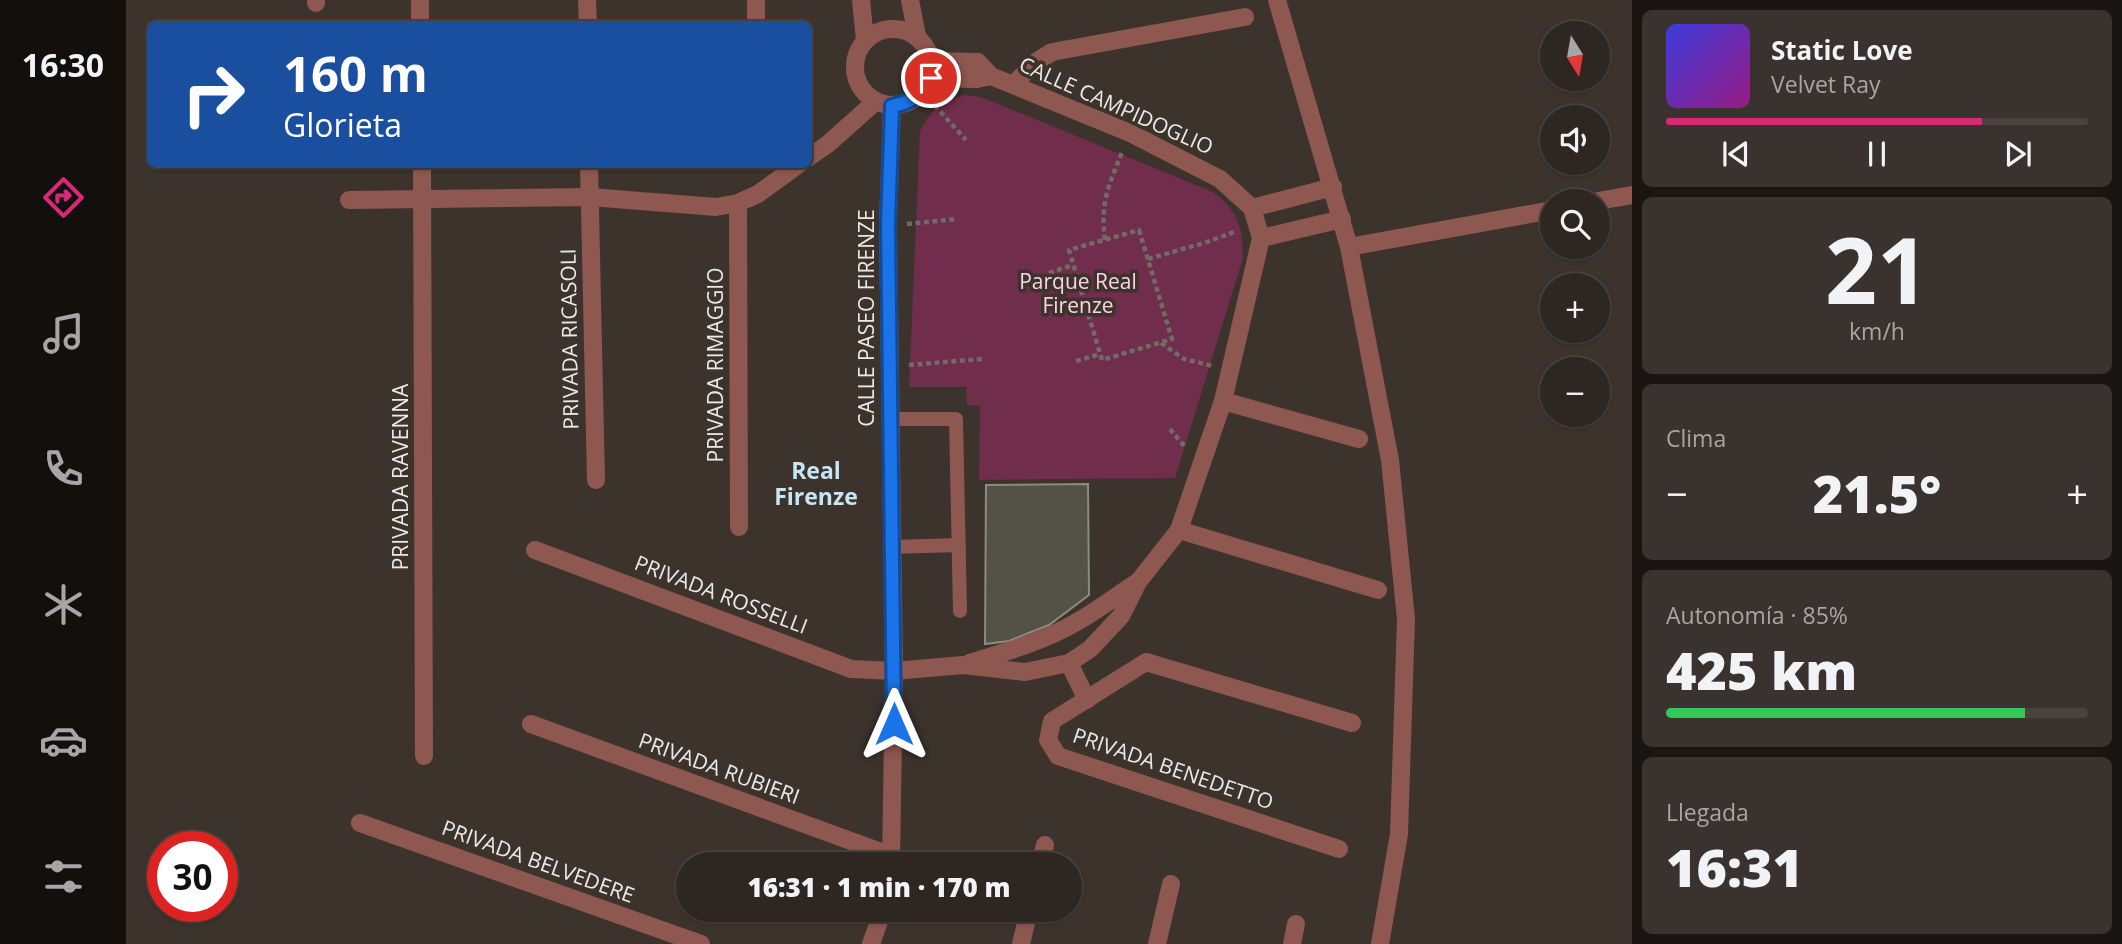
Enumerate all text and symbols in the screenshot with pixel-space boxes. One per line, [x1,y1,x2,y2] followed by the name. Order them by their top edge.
[1540,21,1610,91] north arrow
[1540,21,1610,427] map controls
[1771,32,1913,68] text: Static Love
[283,40,428,106] text: 160 m
[22,43,104,86] text: 16:30
[901,48,961,108] pin
[168,49,259,140] icon: right
[1015,50,1218,160] street label: CALLE CAMPIDOGLIO
[912,59,950,97] icon: arrive
[1771,68,1881,100] text: Velvet Ray
[283,103,402,146] text: Glorieta
[1540,105,1610,175] button: sound
[1717,135,1755,173] icon: previous
[1858,135,1896,173] icon: pause
[1999,135,2037,173] icon: next
[39,173,88,222] icon: directions
[1540,189,1610,259] button: search
[1825,207,1929,331] text: 21
[852,209,880,427] street label: CALLE PASEO FIRENZE
[553,248,585,430] street label: PRIVADA RICASOLI
[1019,267,1137,319] park label: Parque Real Firenze
[701,268,729,462] street label: PRIVADA RIMAGGIO
[1540,273,1610,343] button: +
[39,309,88,358] icon: music
[1849,315,1905,347] text: km/h
[1540,357,1610,427] button: −
[386,383,414,570] street label: PRIVADA RAVENNA
[1666,422,1726,454] text: Clima
[39,444,88,493] icon: phone
[774,454,858,512] district label: Real Firenze
[1813,457,1941,528] text: 21.5°
[1666,467,1688,519] text: −
[2066,467,2088,519] text: +
[631,548,812,640] street label: PRIVADA ROSSELLI
[39,580,88,629] icon: climate
[1666,599,1848,631] text: Autonomía · 85%
[1666,634,1857,705] text: 425 km
[857,687,931,761] position arrow
[39,716,88,765] icon: car
[1069,721,1277,816] street label: PRIVADA BENEDETTO
[635,726,804,810] street label: PRIVADA RUBIERI
[1666,796,1749,828] text: Llegada
[438,813,639,909] street label: PRIVADA BELVEDERE
[147,831,238,922] speed limit sign: 30
[1666,831,1803,902] text: 16:31
[39,852,88,901] icon: filters
[748,869,1010,905] text: 16:31 · 1 min · 170 m

